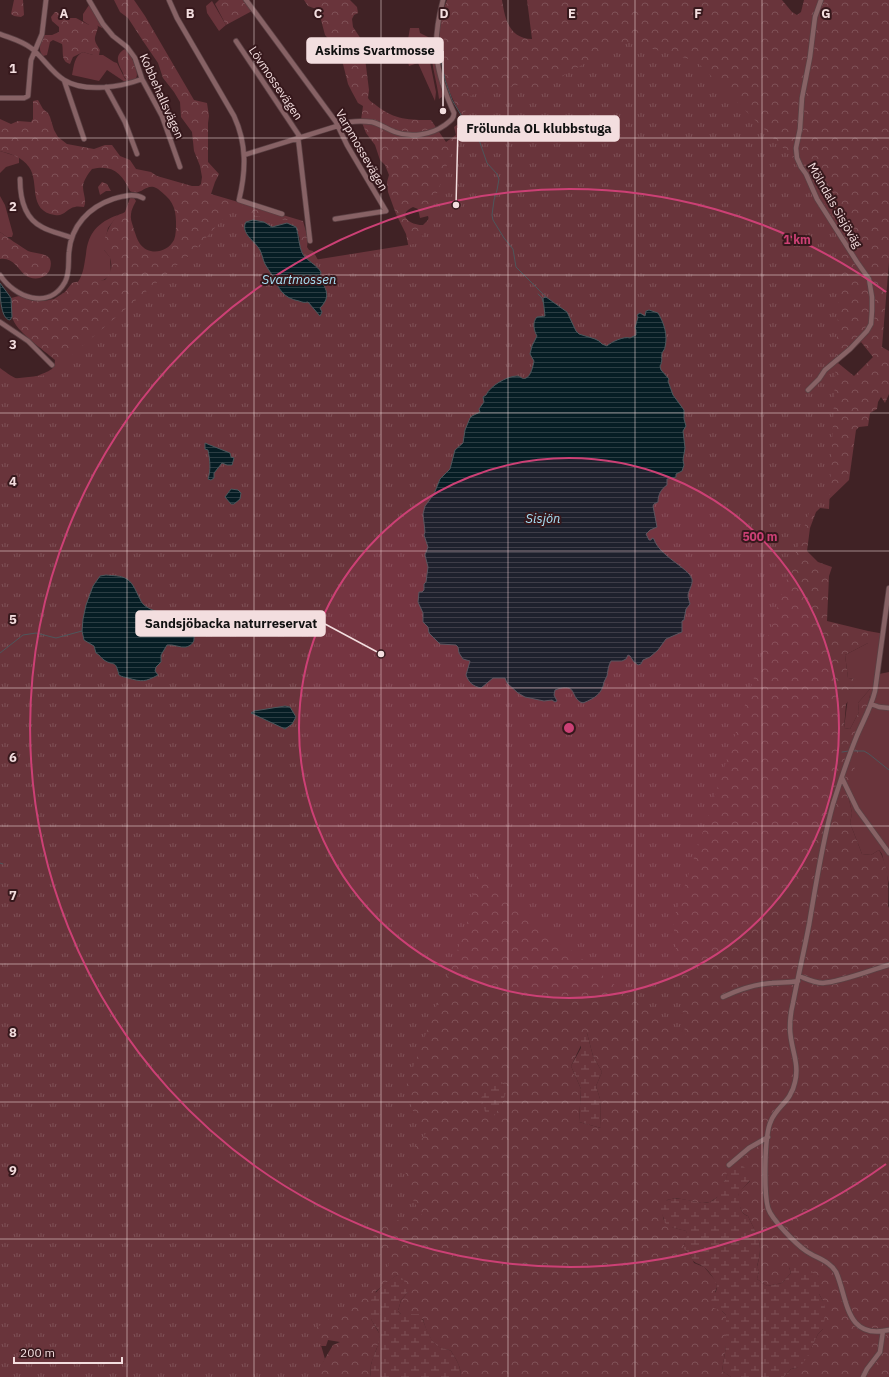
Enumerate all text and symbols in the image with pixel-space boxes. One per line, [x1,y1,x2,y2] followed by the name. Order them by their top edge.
[60,5,69,22] text: A
[186,5,195,22] text: B
[314,5,323,22] text: C
[439,5,449,22] text: D
[568,5,576,22] text: E
[694,5,702,22] text: F
[821,5,831,22] text: G
[307,38,443,63] callout: Askims Svartmosse
[315,42,435,59] text: Askims Svartmosse
[246,43,306,123] street label: Lövmossevägen
[136,51,188,141] street label: Kobbehallsvägen
[9,60,17,77] text: 1
[333,106,391,194] street label: Varpmossevägen
[458,116,619,141] callout: Frölunda OL klubbstuga
[466,120,612,137] text: Frölunda OL klubbstuga
[805,160,866,251] street label: Mölndals Sisjöväg
[9,198,17,215] text: 2
[783,232,811,247] text: 1 km
[262,271,336,288] water label: Svartmossen
[9,336,17,353] text: 3
[9,473,17,490] text: 4
[526,510,560,527] water label: Sisjön
[742,529,778,544] text: 500 m
[9,611,17,628] text: 5
[136,611,325,636] callout: Sandsjöbacka naturreservat
[145,615,317,632] text: Sandsjöbacka naturreservat
[562,721,576,735] centre of rings
[9,749,17,766] text: 6
[9,887,17,904] text: 7
[9,1024,17,1041] text: 8
[9,1162,17,1179] text: 9
[14,1339,122,1365] scale bar
[20,1345,55,1360] text: 200 m

